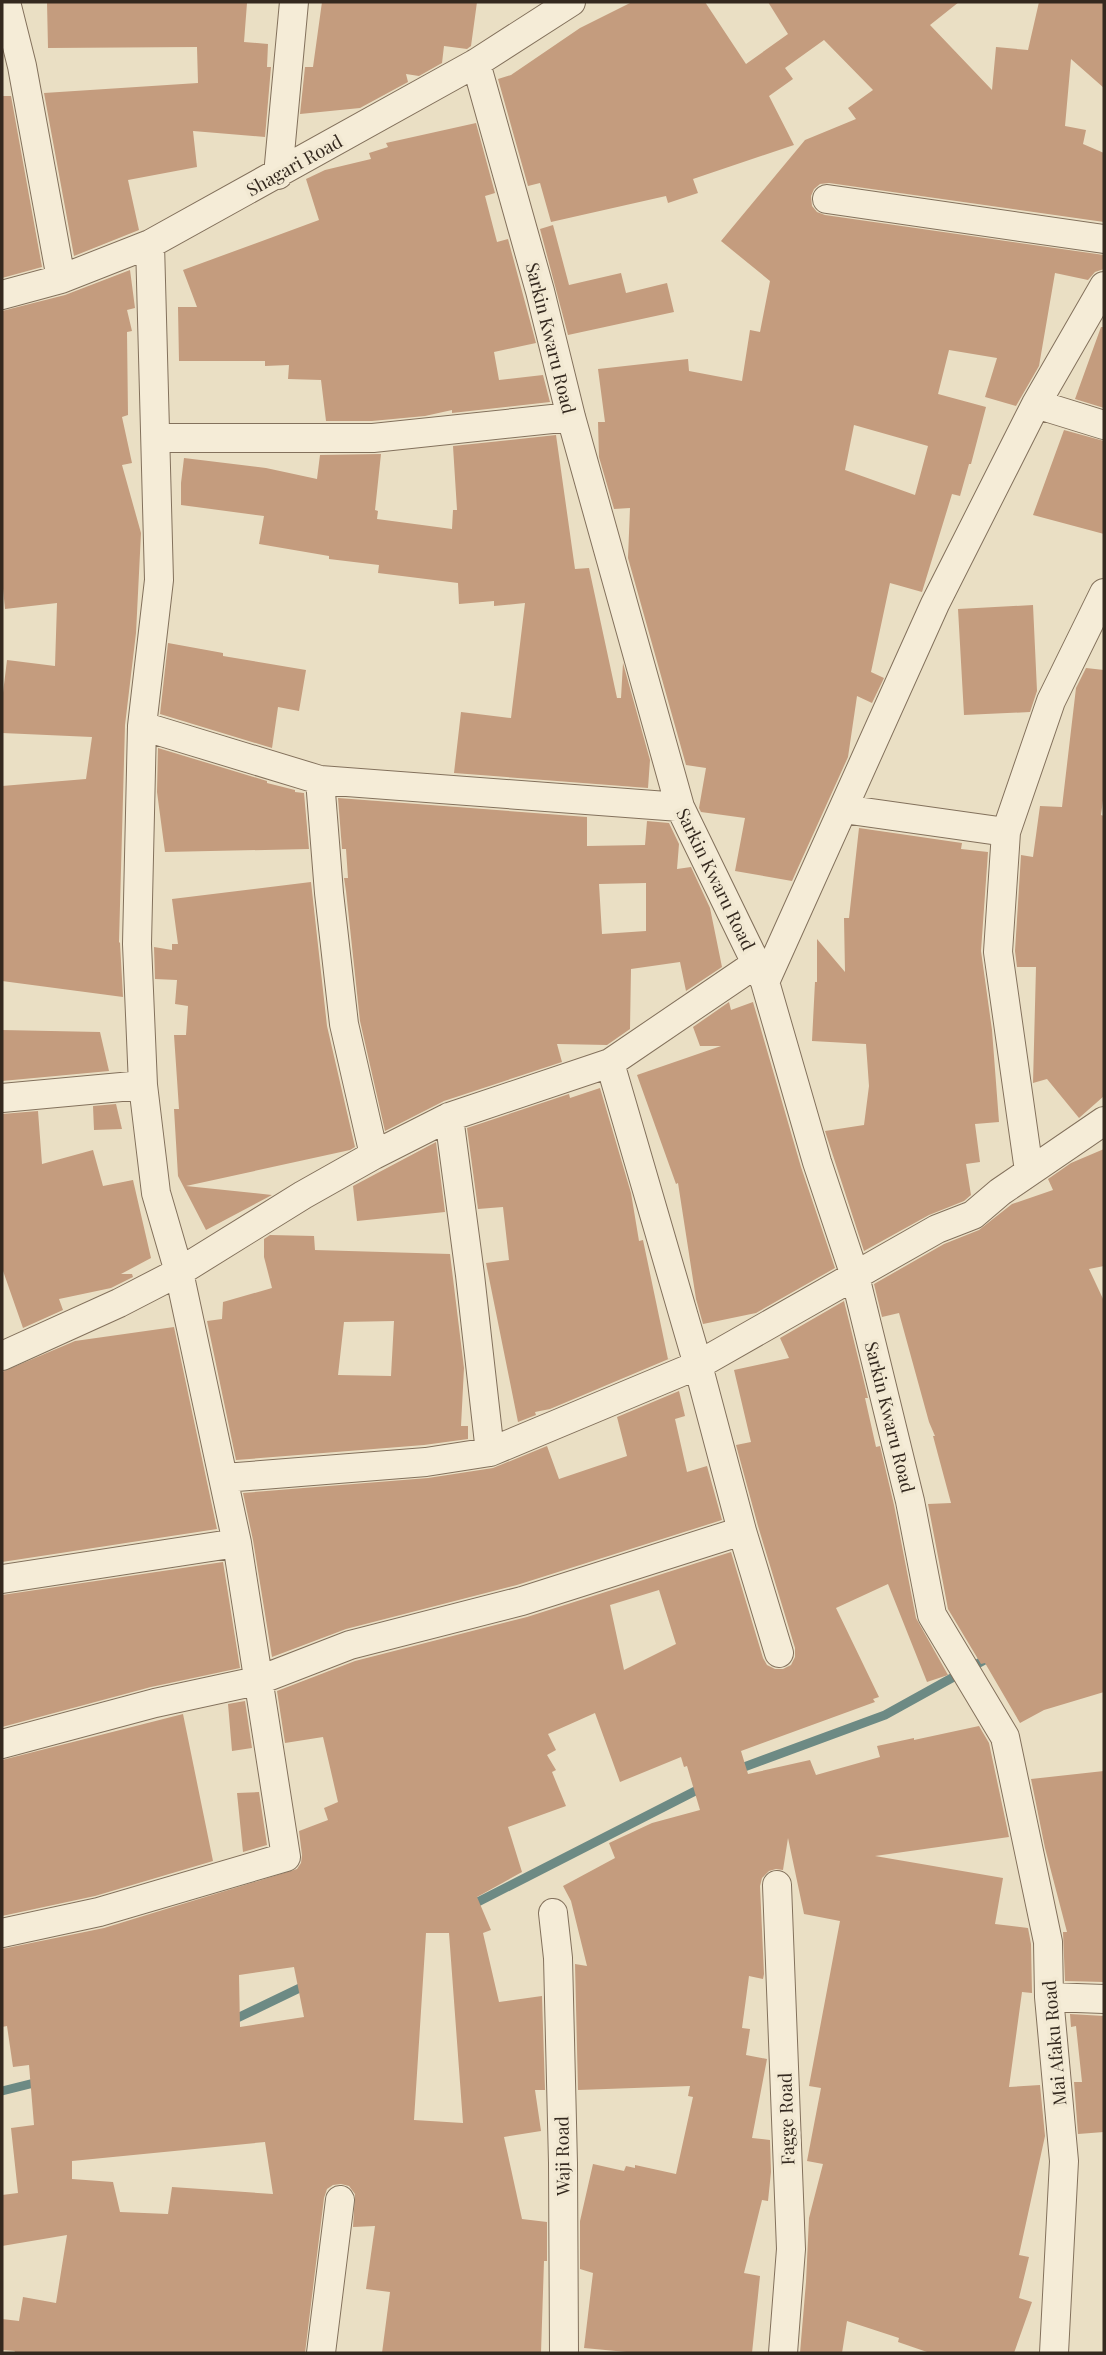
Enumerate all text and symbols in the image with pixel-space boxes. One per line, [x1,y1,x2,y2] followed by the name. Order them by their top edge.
[242,128,347,201] street label: Shagari Road
[521,260,582,417] street label: Sarkin Kwaru Road
[671,804,761,954] street label: Sarkin Kwaru Road
[860,1339,921,1496] street label: Sarkin Kwaru Road
[1037,1979,1071,2107] street label: Mai Afaku Road
[772,2072,800,2166] street label: Fagge Road
[549,2115,575,2197] street label: Waji Road

